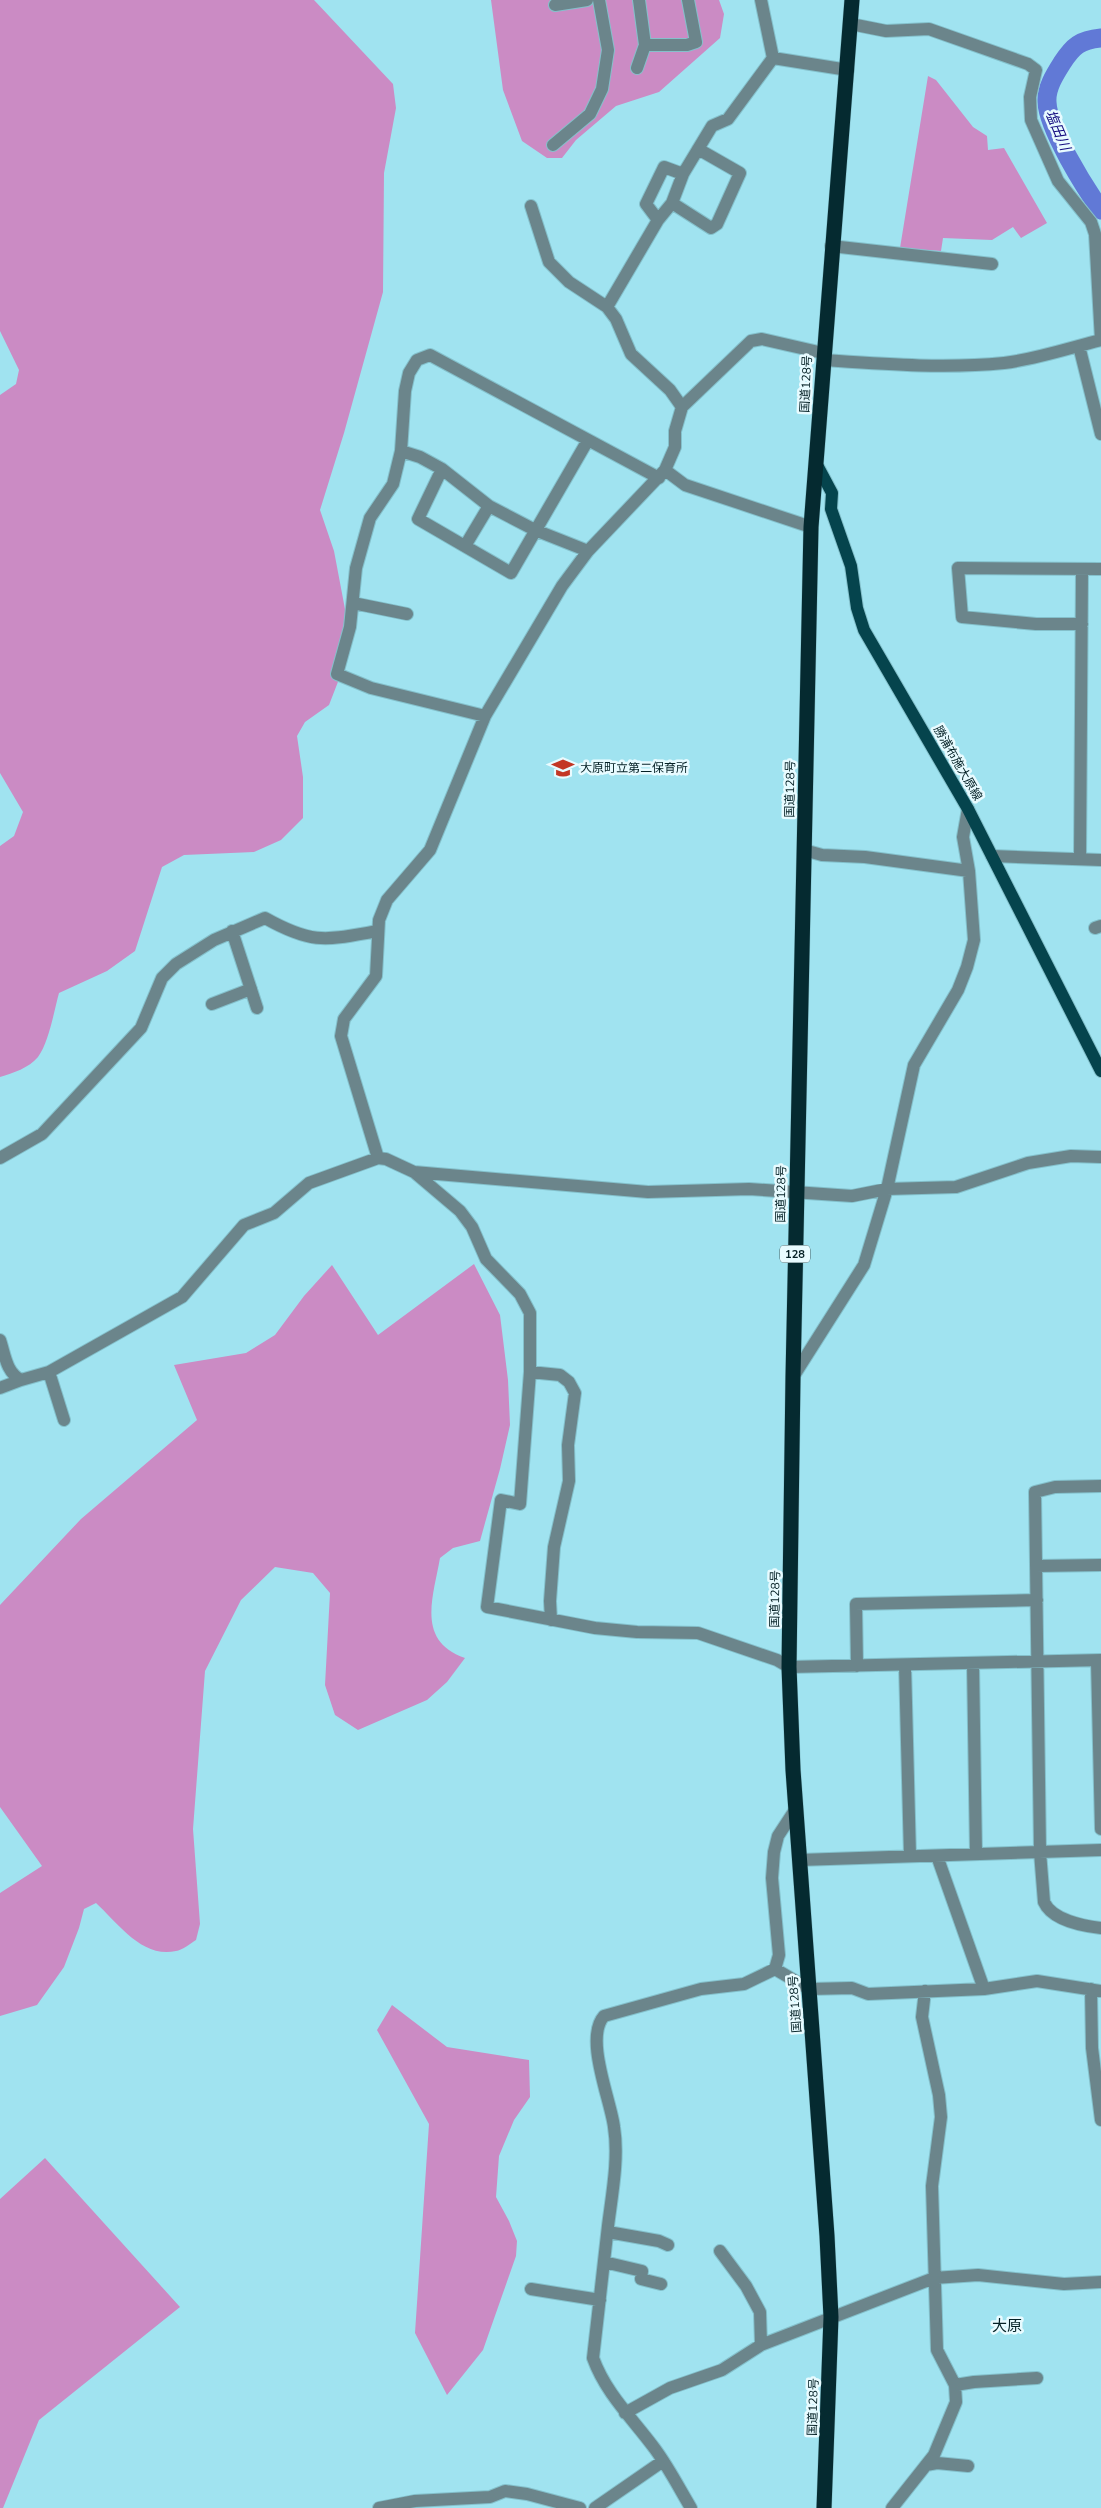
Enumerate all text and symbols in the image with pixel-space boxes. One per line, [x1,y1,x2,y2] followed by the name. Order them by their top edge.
[1041,107,1075,155] water label: 塩田川
[797,355,815,413] street label: 国道128号
[930,723,986,803] street label: 勝浦布施大原線
[550,755,576,781] school or university icon: 大原町立第二保育所
[580,760,688,776] place label: 大原町立第二保育所
[781,760,799,818] street label: 国道128号
[772,1165,790,1223] street label: 国道128号
[780,1246,810,1262] road number: 128
[766,1570,784,1628] street label: 国道128号
[785,1975,805,2033] street label: 国道128号
[992,2316,1022,2336] district label: 大原
[804,2378,822,2436] street label: 国道128号

